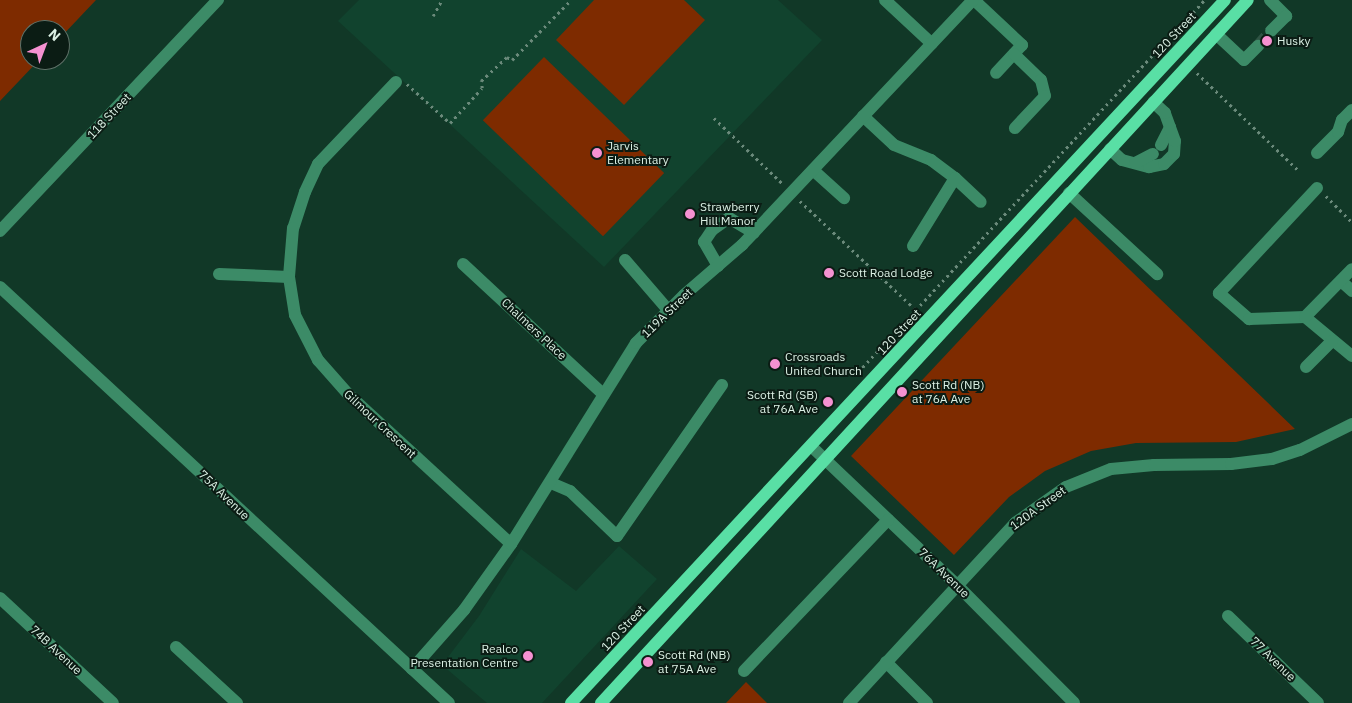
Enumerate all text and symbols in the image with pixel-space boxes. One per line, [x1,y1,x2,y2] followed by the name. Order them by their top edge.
[1149,9,1199,61] street label: 120 Street
[20,20,70,70] north arrow
[45,25,64,45] text: N
[1277,34,1310,48] place label: Husky
[1261,35,1273,47] marker: Husky
[84,90,134,142] street label: 118 Street
[607,139,669,167] place label: Jarvis Elementary
[591,147,603,159] marker: Jarvis Elementary
[700,200,760,228] place label: Strawberry Hill Manor
[684,208,696,220] marker: Strawberry Hill Manor
[839,266,933,280] place label: Scott Road Lodge
[823,267,835,279] marker: Scott Road Lodge
[639,285,695,341] street label: 119A Street
[499,295,569,363] street label: Chalmers Place
[874,306,924,358] street label: 120 Street
[785,350,862,378] place label: Crossroads United Church
[769,358,781,370] marker: Crossroads United Church
[912,378,984,406] place label: Scott Rd (NB) at 76A Ave
[896,386,908,398] marker: Scott Rd (NB) at 76A Ave
[341,387,419,461] street label: Gilmour Crescent
[747,388,818,416] place label: Scott Rd (SB) at 76A Ave
[822,396,834,408] marker: Scott Rd (SB) at 76A Ave
[196,467,252,523] street label: 75A Avenue
[1007,483,1069,533] street label: 120A Street
[916,545,972,601] street label: 76A Avenue
[598,602,648,654] street label: 120 Street
[27,623,85,677] street label: 74B Avenue
[1247,634,1299,684] street label: 77 Avenue
[410,642,518,670] place label: Realco Presentation Centre
[658,648,730,676] place label: Scott Rd (NB) at 75A Ave
[522,650,534,662] marker: Realco Presentation Centre
[642,656,654,668] marker: Scott Rd (NB) at 75A Ave

